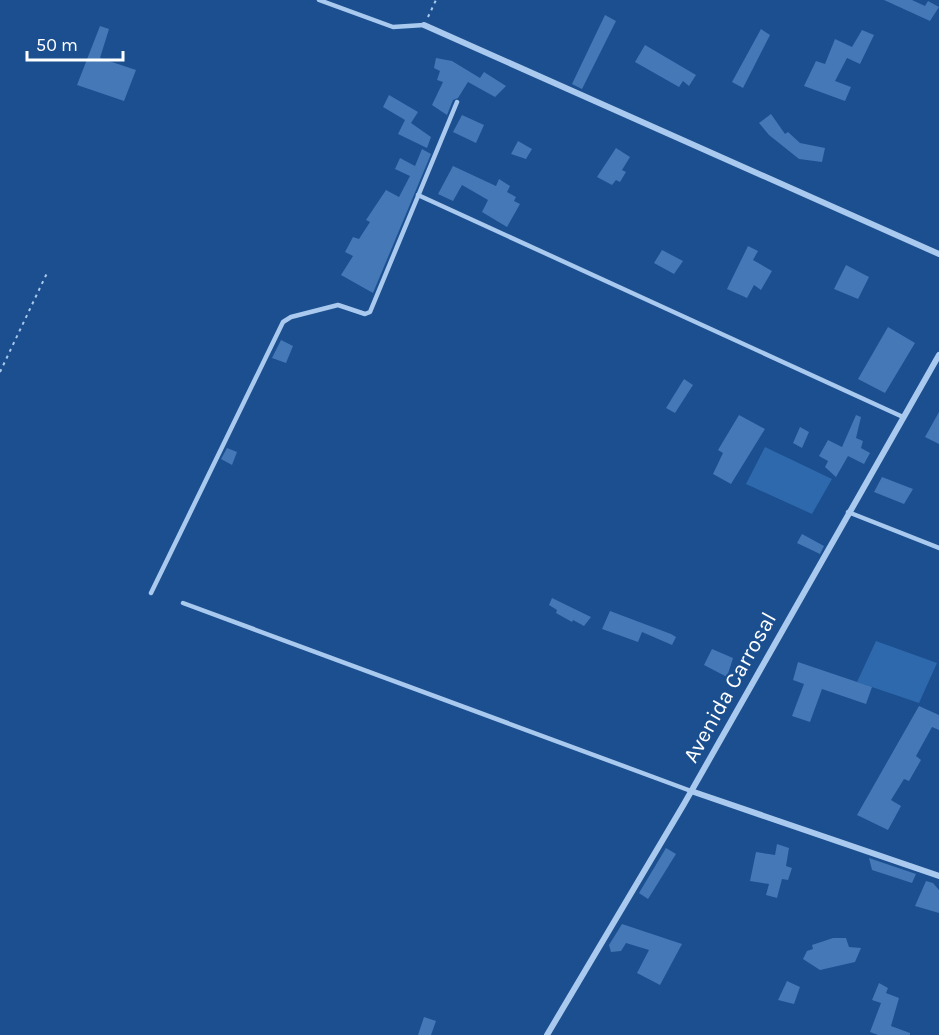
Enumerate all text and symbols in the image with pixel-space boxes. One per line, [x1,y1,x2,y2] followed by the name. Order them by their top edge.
[27,24,123,62] scale bar
[36,34,78,56] text: 50 m
[678,608,782,767] street label: Avenida Carrosal

